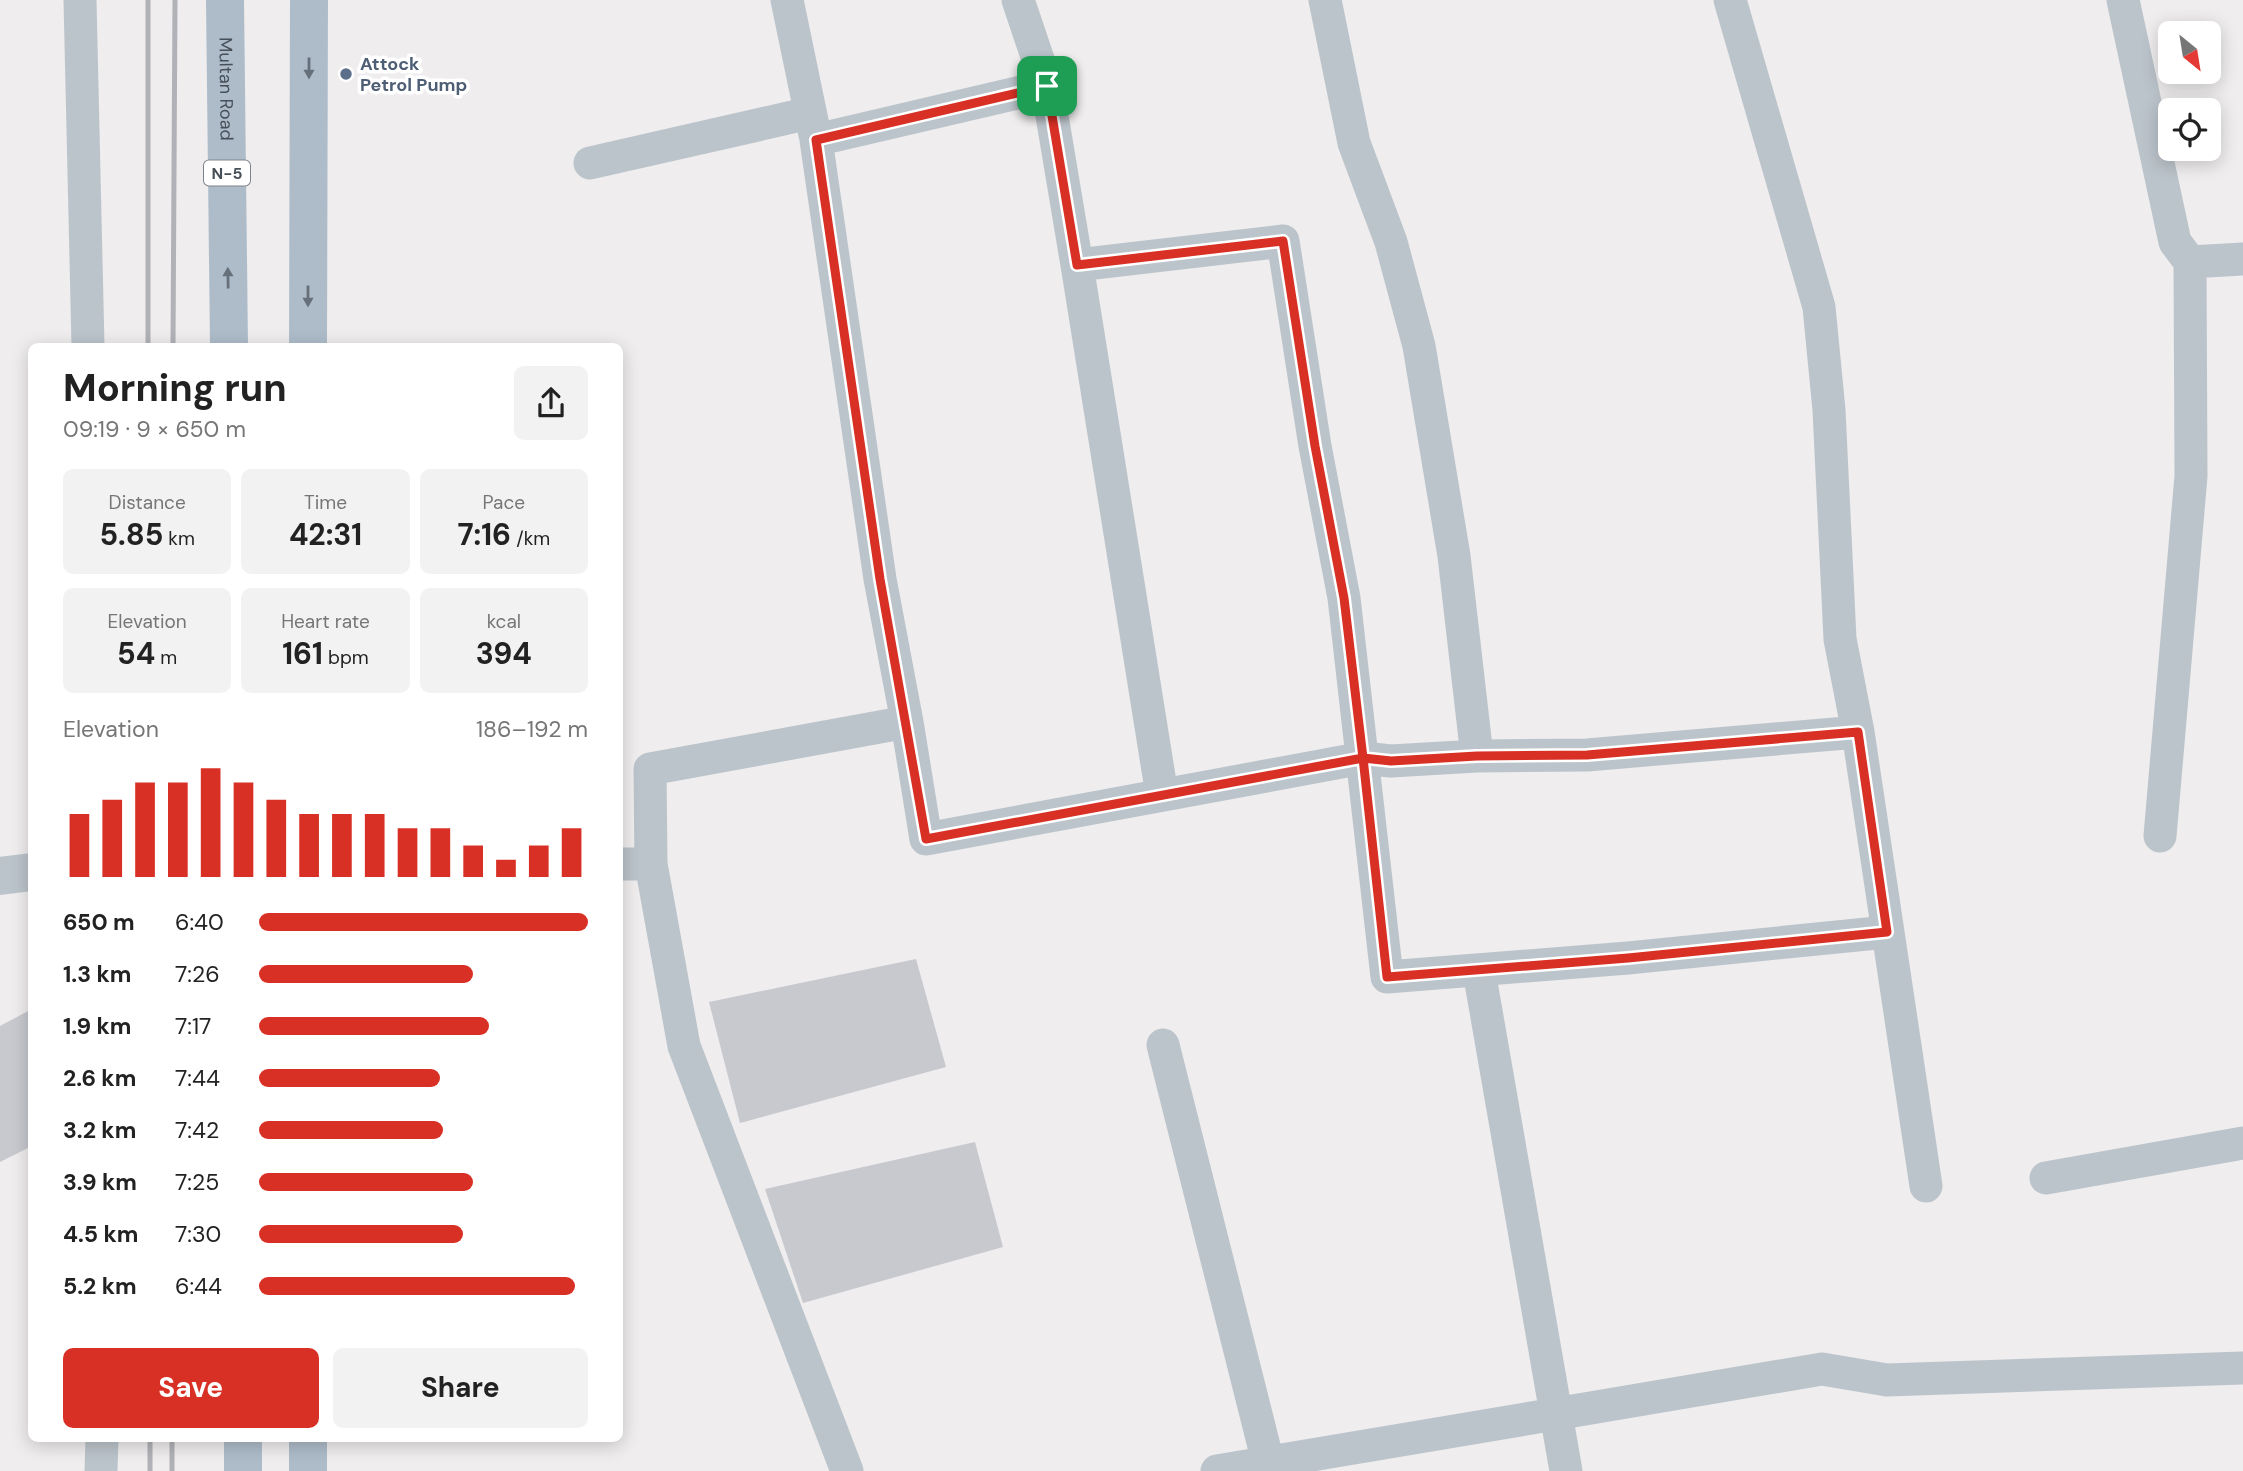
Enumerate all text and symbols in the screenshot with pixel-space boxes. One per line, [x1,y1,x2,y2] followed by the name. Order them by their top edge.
[2158,21,2221,84] north arrow
[2158,21,2221,161] map controls
[213,37,239,141] street label: Multan Road
[360,52,467,97] place label: Attock Petrol Pump
[1017,56,1077,116] pin
[303,57,315,79] one-way arrow
[338,66,354,82] marker: Attock Petrol Pump
[1028,67,1066,105] icon: arrive
[2158,98,2221,161] button: locate
[204,160,250,186] road number: N-5
[222,267,234,289] one-way arrow
[302,285,314,307] one-way arrow
[63,363,287,413] text: Morning run
[514,366,588,440] button: share
[63,414,246,444] text: 09:19 · 9 × 650 m
[109,490,186,515] text: Distance
[304,490,347,515] text: Time
[483,490,525,515] text: Pace
[99,515,163,554] text: 5.85
[289,515,362,554] text: 42:31
[457,515,511,554] text: 7:16
[163,526,195,551] text: km
[511,526,550,551] text: /km
[108,609,187,634] text: Elevation
[281,609,370,634] text: Heart rate
[487,609,521,634] text: kcal
[117,634,155,673] text: 54
[282,634,323,673] text: 161
[476,634,532,673] text: 394
[155,645,177,670] text: m
[323,645,369,670] text: bpm
[63,714,159,744] text: Elevation
[476,714,588,744] text: 186–192 m
[63,907,135,937] text: 650 m
[175,907,224,937] text: 6:40
[63,959,131,989] text: 1.3 km
[175,959,220,989] text: 7:26
[63,1011,131,1041] text: 1.9 km
[175,1011,211,1041] text: 7:17
[63,1063,136,1093] text: 2.6 km
[175,1063,220,1093] text: 7:44
[63,1115,136,1145] text: 3.2 km
[175,1115,219,1145] text: 7:42
[63,1167,137,1197] text: 3.9 km
[175,1167,219,1197] text: 7:25
[63,1219,138,1249] text: 4.5 km
[175,1219,221,1249] text: 7:30
[63,1271,137,1301] text: 5.2 km
[175,1271,222,1301] text: 6:44
[63,1348,319,1428] button: Save
[333,1348,588,1428] button: Share

